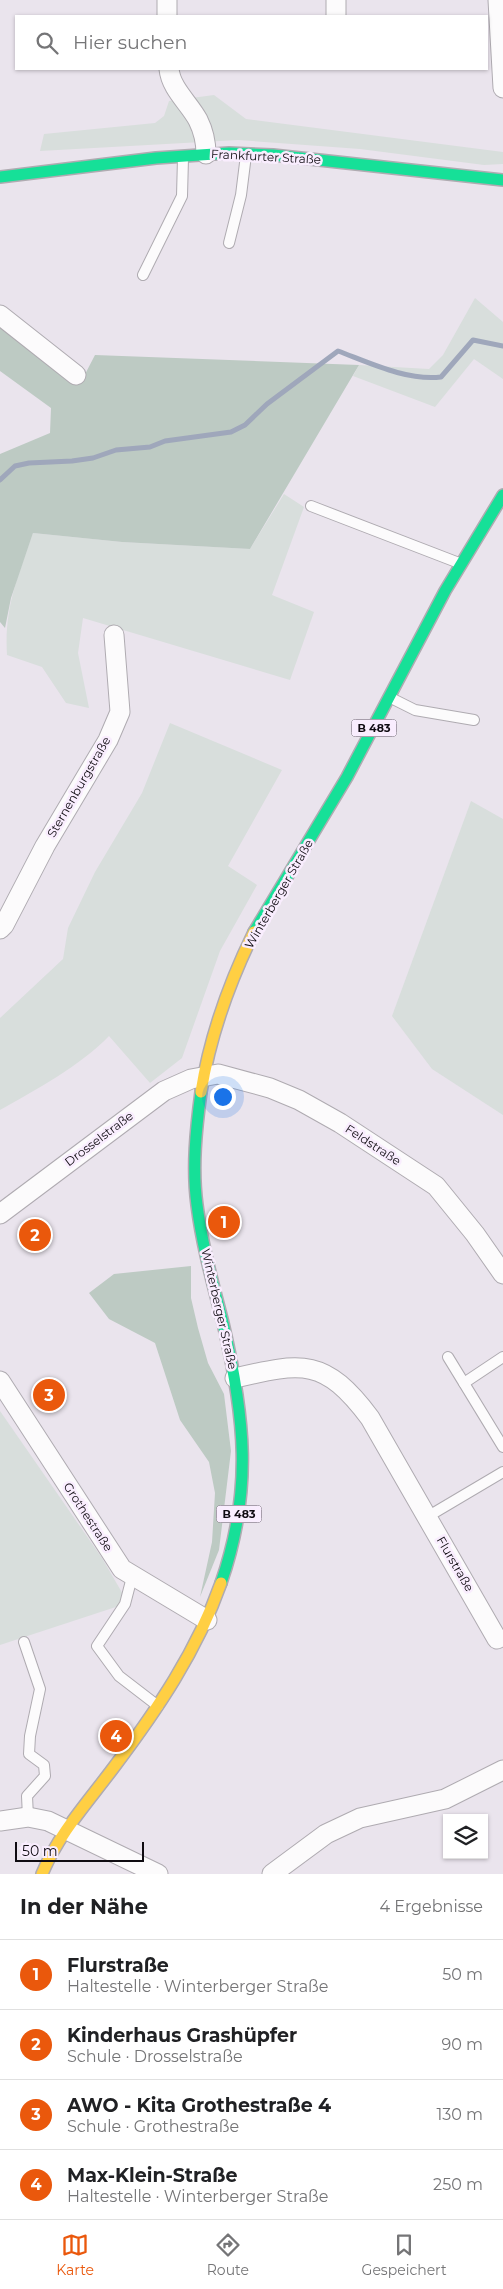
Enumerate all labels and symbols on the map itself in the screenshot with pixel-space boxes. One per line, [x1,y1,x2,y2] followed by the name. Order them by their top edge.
[211,146,321,167] street label: Frankfurter Straße
[352,720,396,736] road number: B 483
[44,734,114,840] street label: Sternenburgstraße
[241,837,316,951] street label: Winterberger Straße
[210,1084,236,1110] your location
[62,1108,136,1169] street label: Drosselstraße
[343,1121,404,1168] street label: Feldstraße
[208,1203,240,1241] pin: 1
[19,1216,51,1254] pin: 2
[198,1247,241,1371] street label: Winterberger Straße
[33,1376,65,1414] pin: 3
[61,1479,116,1554] street label: Grothestraße
[216,1506,262,1522] road number: B 483
[434,1534,477,1594] street label: Flurstraße
[100,1717,132,1755] pin: 4
[15,1839,144,1862] scale bar

